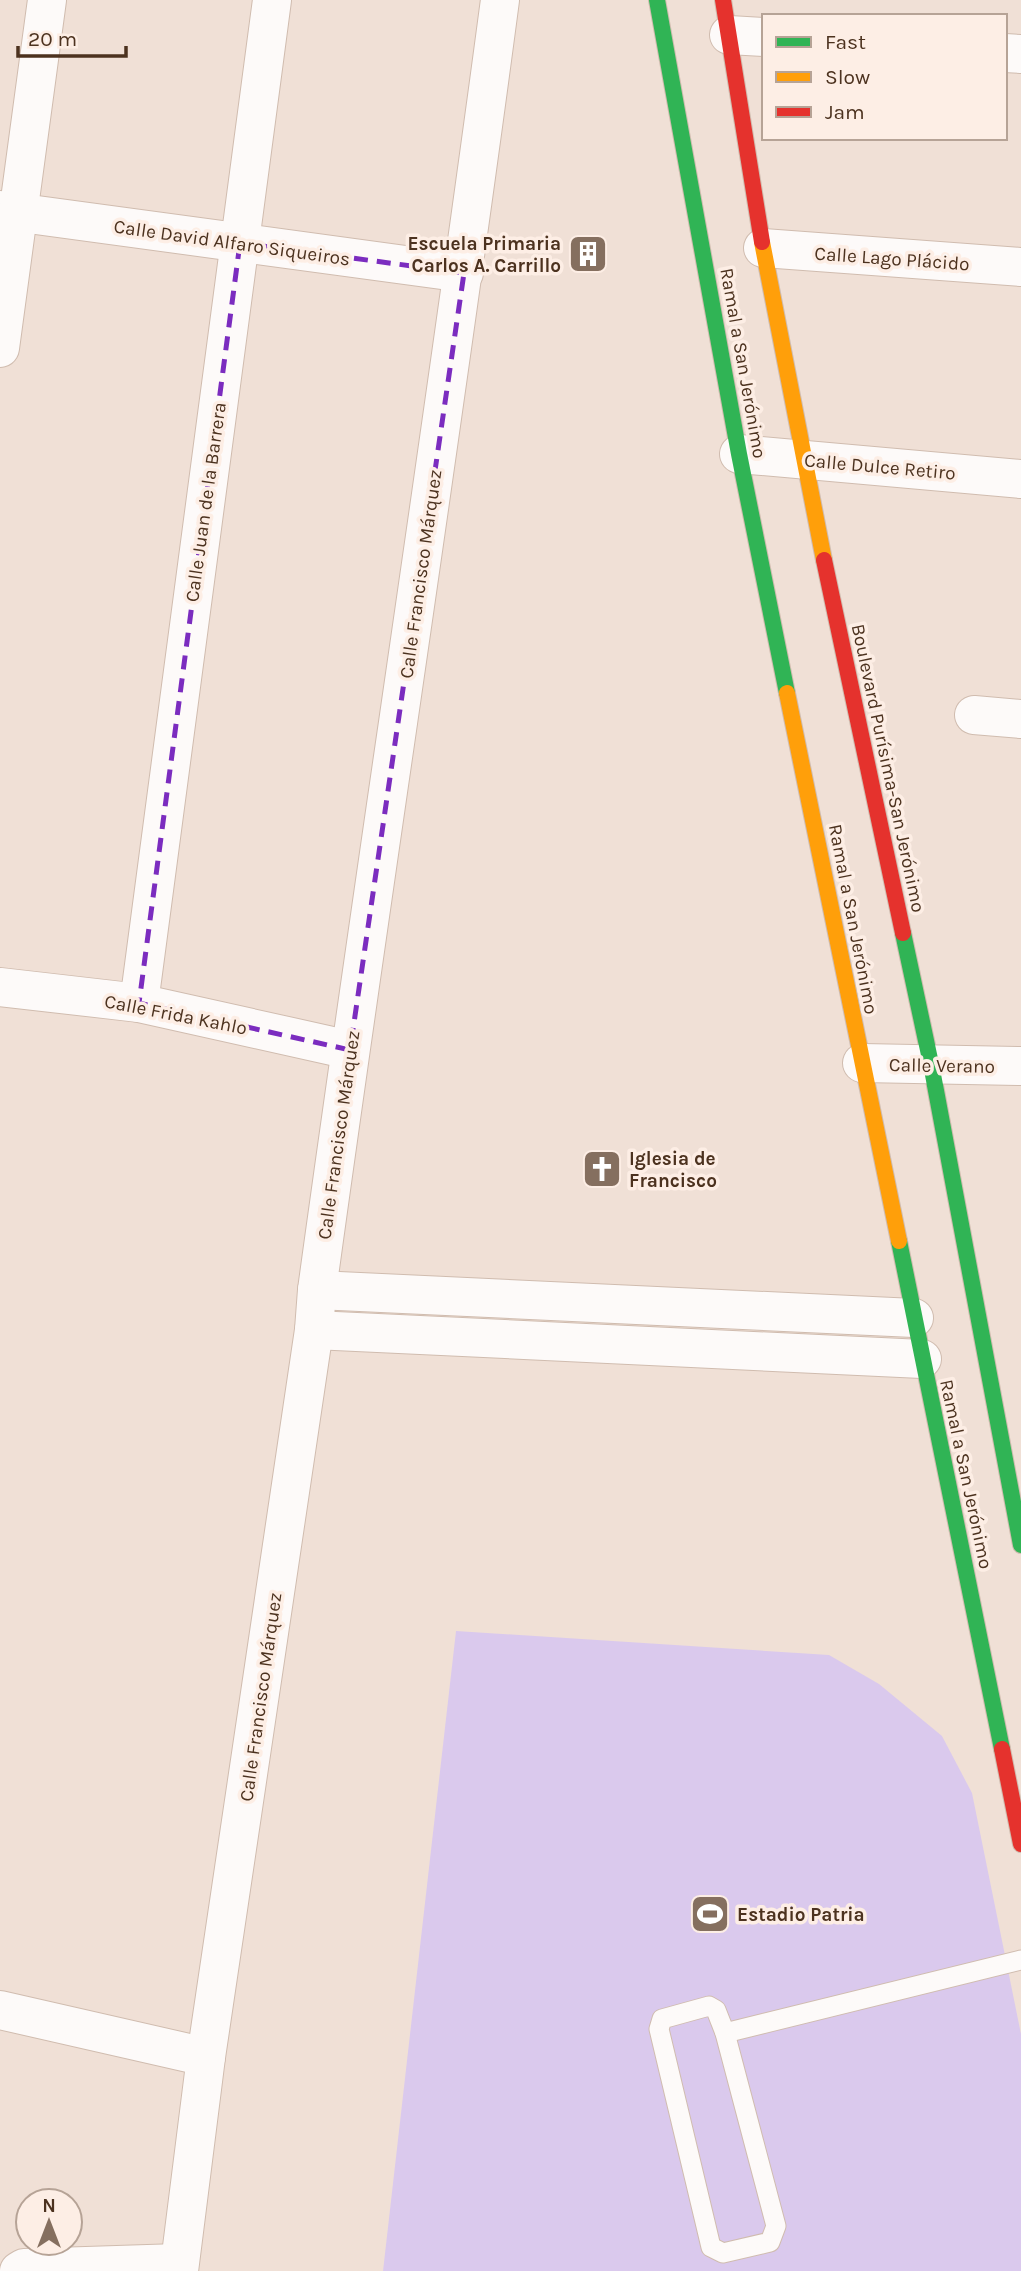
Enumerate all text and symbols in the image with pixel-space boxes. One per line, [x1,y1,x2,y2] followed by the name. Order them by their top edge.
[18,14,126,58] scale bar
[762,14,1007,140] legend
[28,27,77,51] text: 20 m
[825,30,866,54] text: Fast
[825,65,870,89] text: Slow
[825,100,865,124] text: Jam
[112,216,351,270] street label: Calle David Alfaro Siqueiros
[407,233,561,277] place label: Escuela Primaria Carlos A. Carrillo
[567,233,609,275] building icon: Escuela Primaria Carlos A. Carrillo
[814,243,970,275] street label: Calle Lago Plácido
[715,266,771,460] street label: Ramal a San Jerónimo
[181,401,231,603] street label: Calle Juan de la Barrera
[803,449,957,485] street label: Calle Dulce Retiro
[395,468,447,680] street label: Calle Francisco Márquez
[847,622,929,914] street label: Boulevard Purísima-San Jerónimo
[824,822,882,1016] street label: Ramal a San Jerónimo
[103,990,249,1040] street label: Calle Frida Kahlo
[313,1029,365,1241] street label: Calle Francisco Márquez
[889,1054,995,1078] street label: Calle Verano
[581,1148,623,1190] church icon: Iglesia de Francisco
[629,1148,717,1192] place label: Iglesia de Francisco
[935,1378,997,1571] street label: Ramal a San Jerónimo
[235,1591,287,1803] street label: Calle Francisco Márquez
[689,1893,731,1935] sports icon: Estadio Patria
[737,1904,865,1926] place label: Estadio Patria
[14,2187,84,2257] north arrow
[42,2195,56,2217] text: N

